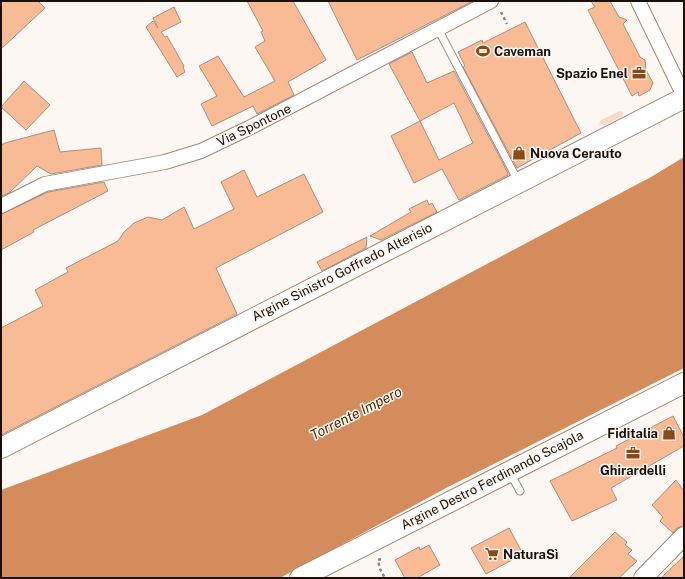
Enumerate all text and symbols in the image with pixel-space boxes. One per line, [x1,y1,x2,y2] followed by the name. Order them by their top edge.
[475,43,491,59] sports icon: Caveman
[494,44,551,59] place label: Caveman
[631,65,647,81] office icon: Spazio Enel
[556,66,628,81] place label: Spazio Enel
[215,101,293,149] street label: Via Spontone
[511,145,527,161] shop icon: Nuova Cerauto
[530,146,622,161] place label: Nuova Cerauto
[249,220,435,324] street label: Argine Sinistro Goffredo Alterisio
[308,383,405,443] water label: Torrente Impero
[661,425,677,441] shop icon: Fiditalia
[607,426,658,441] place label: Fiditalia
[398,427,586,533] street label: Argine Destro Ferdinando Scajola
[625,445,641,461] office icon: Ghirardelli
[600,463,666,478] place label: Ghirardelli
[484,546,500,562] supermarket icon: NaturaSì
[503,547,558,562] place label: NaturaSì

